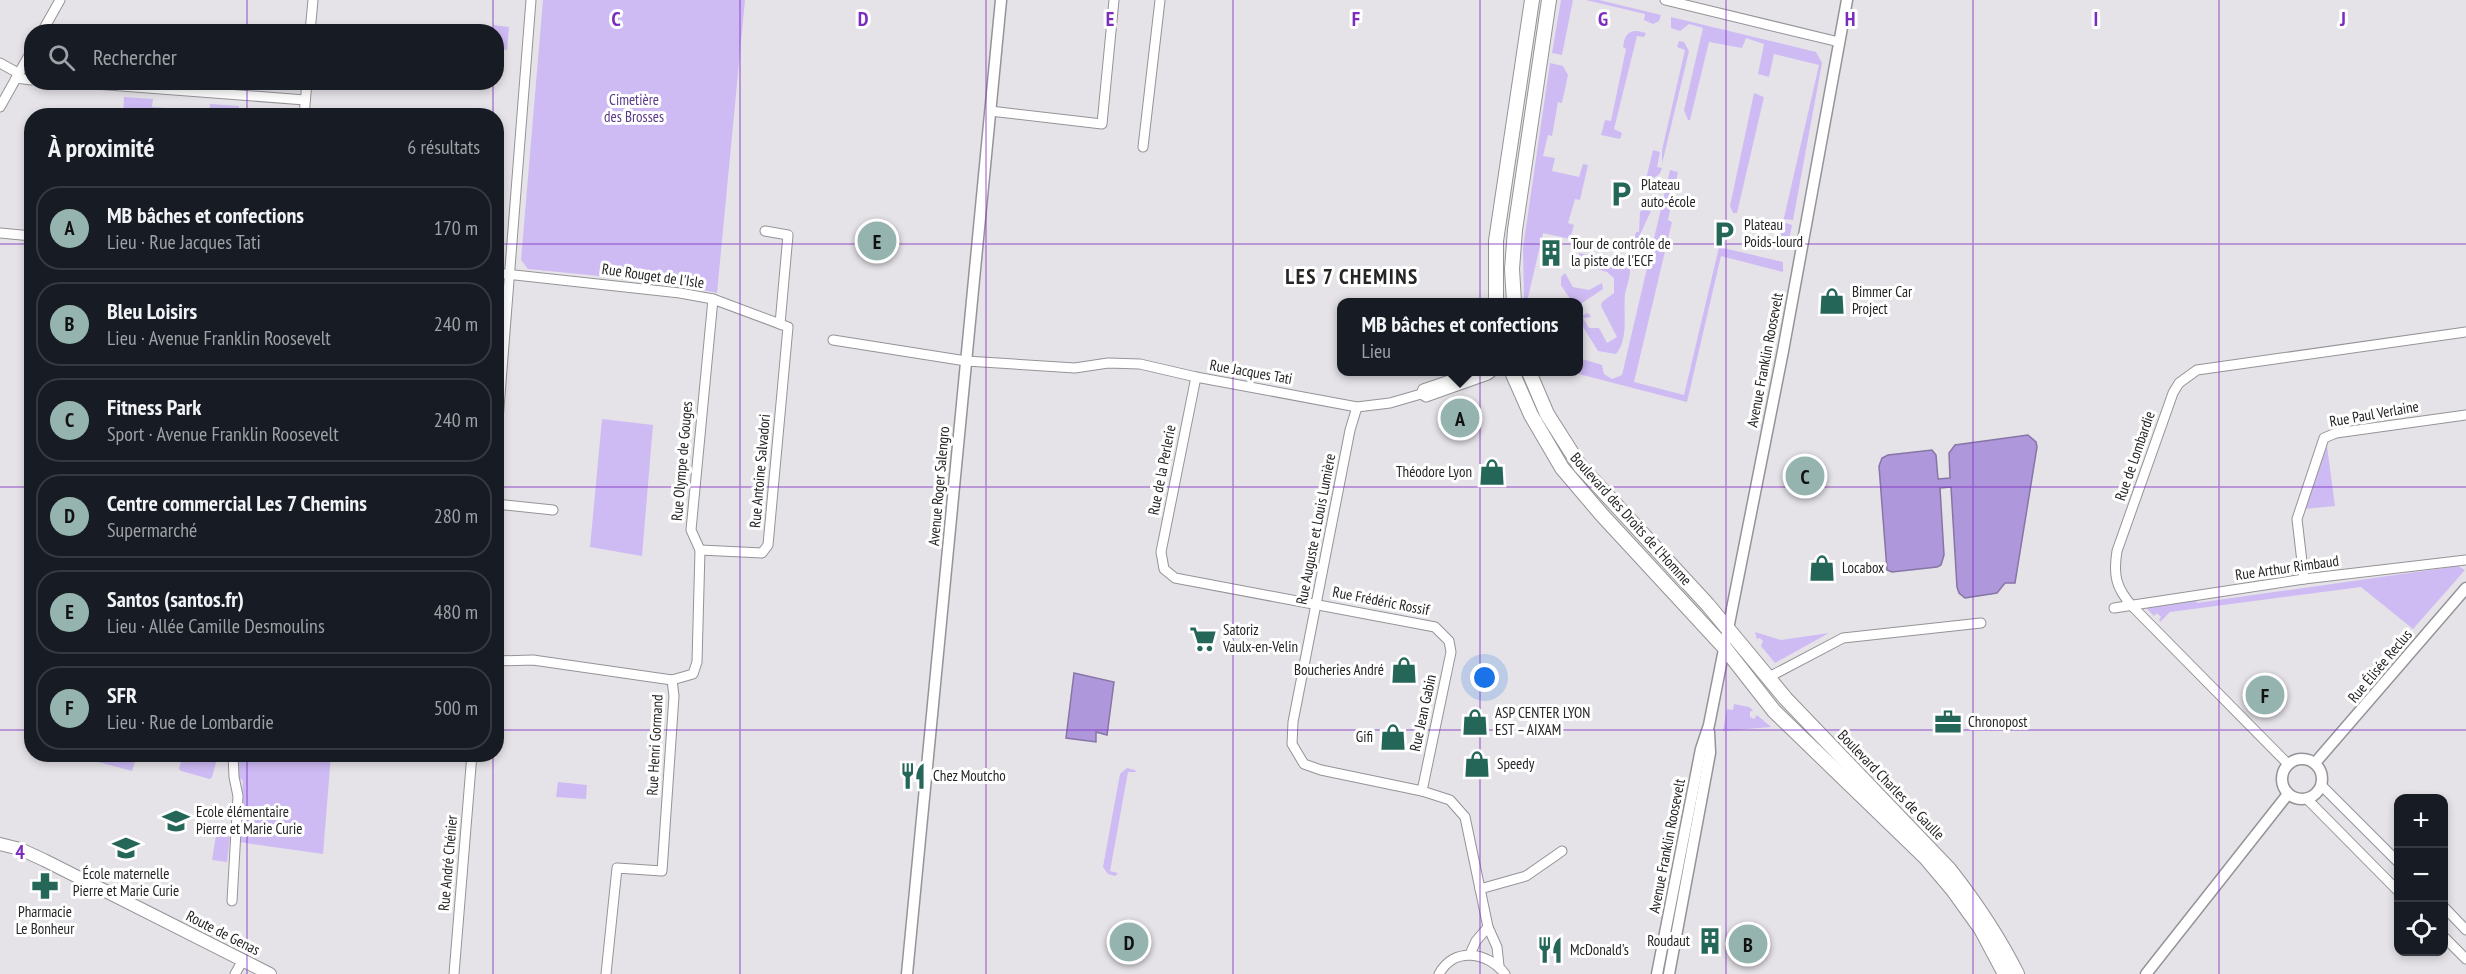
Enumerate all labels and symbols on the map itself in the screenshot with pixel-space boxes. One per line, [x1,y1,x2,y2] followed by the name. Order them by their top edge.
[611,6,621,32] text: C
[858,6,869,32] text: D
[1106,6,1114,32] text: E
[1352,6,1360,32] text: F
[1598,6,1608,32] text: G
[1845,6,1855,32] text: H
[2094,6,2098,32] text: I
[2339,6,2346,32] text: J
[604,90,664,126] park label: Cimetière des Brosses
[1641,175,1696,211] place label: Plateau auto-école
[1606,179,1636,209] parking icon: Plateau auto-école
[1744,215,1803,251] place label: Plateau Poids-lourd
[858,218,896,264] pin: E
[1709,219,1739,249] parking icon: Plateau Poids-lourd
[1571,234,1671,270] place label: Tour de contrôle de la piste de l'ECF
[1536,238,1566,268] building icon: Tour de contrôle de la piste de l'ECF
[601,259,705,292] street label: Rue Rouget de l'Isle
[1285,263,1419,290] district label: LES 7 CHEMINS
[1852,282,1913,318] place label: Bimmer Car Project
[1817,286,1847,316] shop icon: Bimmer Car Project
[1742,291,1787,429] street label: Avenue Franklin Roosevelt
[1208,355,1294,388] street label: Rue Jacques Tati
[1440,396,1480,440] pin: A
[2328,396,2420,431] street label: Rue Paul Verlaine
[667,400,696,522] street label: Rue Olympe de Gouges
[2110,409,2159,503] street label: Rue de Lombardie
[745,413,774,529] street label: Rue Antoine Salvadori
[1143,423,1180,517] street label: Rue de la Perlerie
[924,425,953,547] street label: Avenue Roger Salengro
[1567,448,1696,589] street label: Boulevard des Droits de l'Homme
[1292,452,1339,606] street label: Rue Auguste et Louis Lumière
[1786,454,1824,498] pin: C
[1477,457,1507,487] shop icon: Théodore Lyon
[1396,462,1472,481] place label: Théodore Lyon
[2234,551,2340,584] street label: Rue Arthur Rimbaud
[1807,553,1837,583] shop icon: Locabox
[1842,558,1884,577] place label: Locabox
[1331,582,1432,619] street label: Rue Frédéric Rossif
[1222,620,1298,656] place label: Satoriz Vaulx-en-Velin
[1188,624,1218,654] supermarket icon: Satoriz Vaulx-en-Velin
[2343,625,2416,706] street label: Rue Élisée Reclus
[1389,655,1419,685] shop icon: Boucheries André
[1294,660,1384,679] place label: Boucheries André
[1470,663,1499,692] your location
[2246,672,2284,718] pin: F
[1405,673,1440,753] street label: Rue Jean Gabin
[642,694,667,796] street label: Rue Henri Gormand
[1495,703,1590,739] place label: ASP CENTER LYON EST – AIXAM
[1460,707,1490,737] shop icon: ASP CENTER LYON EST – AIXAM
[1933,707,1963,737] office icon: Chronopost
[1968,712,2027,731] place label: Chronopost
[1378,722,1408,752] shop icon: Gifi
[1834,726,1949,844] street label: Boulevard Charles de Gaulle
[1356,727,1373,746] place label: Gifi
[1462,749,1492,779] shop icon: Speedy
[1497,754,1535,773] place label: Speedy
[898,761,928,791] restaurant icon: Chez Moutcho
[933,766,1006,785] place label: Chez Moutcho
[1644,777,1689,915] street label: Avenue Franklin Roosevelt
[196,802,302,838] place label: Ecole élémentaire Pierre et Marie Curie
[161,806,191,836] school or university icon: Ecole élémentaire Pierre et Marie Curie
[434,813,461,912] street label: Rue André Chénier
[111,833,141,863] school or university icon: École maternelle Pierre et Marie Curie
[15,839,25,865] text: 4
[73,864,179,900] place label: École maternelle Pierre et Marie Curie
[30,871,60,901] pharmacy icon: Pharmacie Le Bonheur
[16,902,75,938] place label: Pharmacie Le Bonheur
[183,906,263,959] street label: Route de Genas
[1110,920,1148,964] pin: D
[1728,922,1768,966] pin: B
[1695,926,1725,956] building icon: Roudaut
[1647,931,1690,950] place label: Roudaut
[1535,935,1565,965] restaurant icon: McDonald's
[1570,940,1629,959] place label: McDonald's

